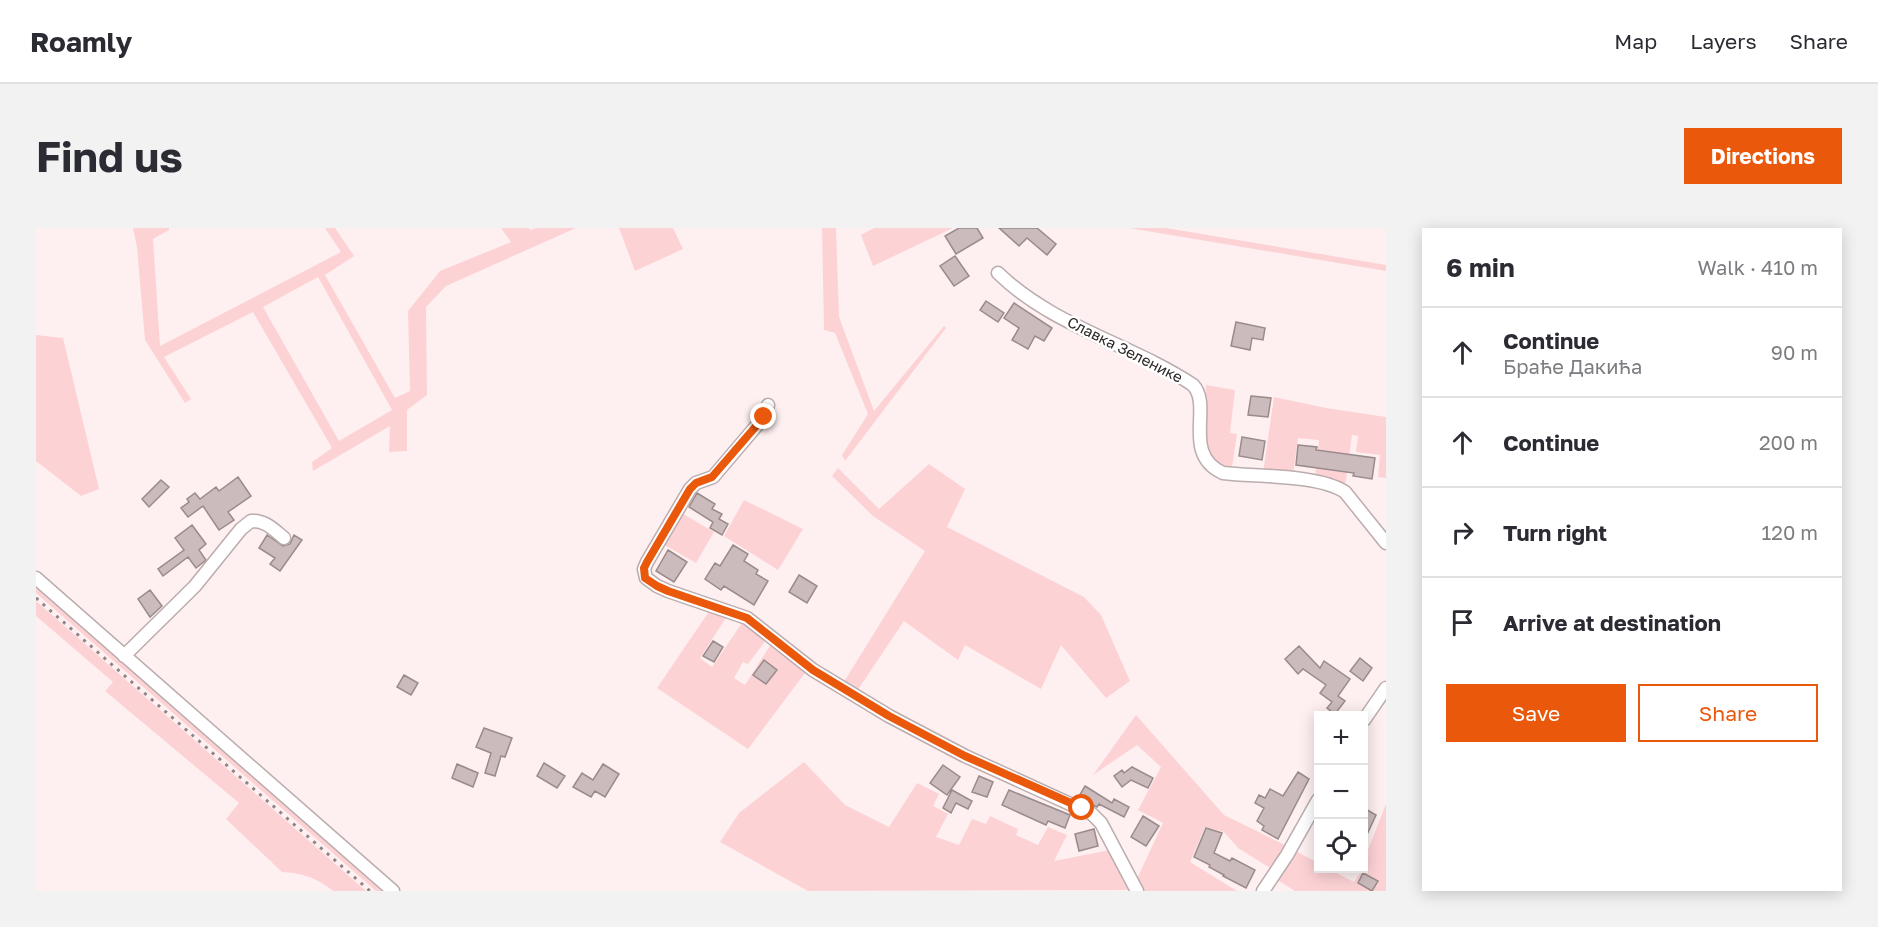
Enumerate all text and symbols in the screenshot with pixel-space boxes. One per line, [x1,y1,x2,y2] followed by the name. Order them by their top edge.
[30,25,132,58] text: Roamly
[1614,28,1657,54] text: Map
[1690,28,1757,54] text: Layers
[1790,28,1848,54] text: Share
[1684,128,1842,184] button: Directions
[36,131,183,181] text: Find us
[1446,252,1515,283] text: 6 min
[1698,255,1818,279] text: Walk · 410 m
[1065,312,1186,386] street label: Славка Зеленике
[1503,327,1599,354] text: Continue
[1446,336,1479,369] icon: ahead
[1771,340,1818,364] text: 90 m
[1503,354,1642,378] text: Браће Дакића
[750,403,776,429] route end
[1446,426,1479,459] icon: ahead
[1503,429,1599,456] text: Continue
[1759,430,1818,454] text: 200 m
[1446,516,1479,549] icon: right
[1503,519,1607,546] text: Turn right
[1762,520,1818,544] text: 120 m
[1446,606,1479,639] icon: arrive
[1503,609,1721,636] text: Arrive at destination
[1446,684,1626,742] button: Save
[1638,684,1818,742] button: Share
[1314,711,1368,873] map controls
[1314,711,1368,765] button: +
[1314,765,1368,819] button: −
[1068,794,1094,820] route start
[1314,819,1368,873] button: locate

